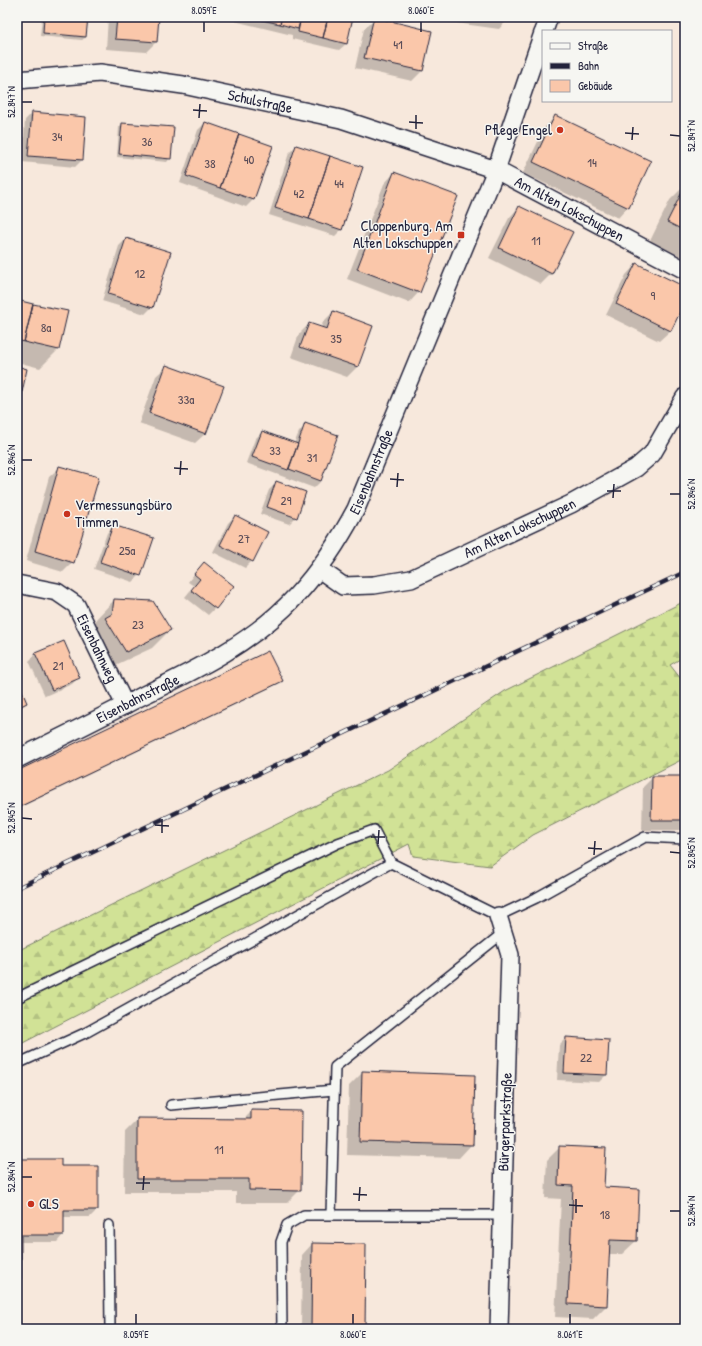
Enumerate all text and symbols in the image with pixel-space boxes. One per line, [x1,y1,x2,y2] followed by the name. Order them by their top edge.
[191,4,217,17] text: 8.059°E
[408,4,435,17] text: 8.060°E
[542,30,672,102] legend
[393,35,403,53] house number: 41
[578,37,608,54] text: Straße
[578,57,599,74] text: Bahn
[578,77,613,94] text: Gebäude
[226,84,294,118] street label: Schulstraße
[5,86,18,118] text: 52.847°N
[485,119,552,140] place label: Pflege Engel
[685,120,698,152] text: 52.847°N
[555,125,565,135] marker: Pflege Engel
[52,127,62,145] house number: 34
[141,132,153,150] house number: 36
[244,150,255,168] house number: 40
[587,153,597,171] house number: 14
[204,154,216,172] house number: 38
[511,171,628,246] street label: Am Alten Lokschuppen
[334,174,344,192] house number: 44
[294,184,304,202] house number: 42
[353,215,453,253] place label: Cloppenburg, Am Alten Lokschuppen
[456,230,466,240] marker: Cloppenburg, Am Alten Lokschuppen
[531,231,541,249] house number: 11
[135,264,145,282] house number: 12
[651,286,656,304] house number: 9
[41,318,51,336] house number: 8a
[330,329,342,347] house number: 35
[178,390,194,408] house number: 33a
[344,426,398,518] street label: Eisenbahnstraße
[269,441,281,459] house number: 33
[5,445,18,475] text: 52.846°N
[307,448,318,466] house number: 31
[685,479,698,509] text: 52.846°N
[281,491,292,509] house number: 29
[460,492,579,563] street label: Am Alten Lokschuppen
[75,494,172,532] place label: Vermessungsbüro Timmen
[62,509,72,519] marker: Vermessungsbüro Timmen
[238,529,250,547] house number: 27
[119,541,135,559] house number: 25a
[72,610,123,686] street label: Eisenbahnweg
[132,615,144,633] house number: 23
[53,656,64,674] house number: 21
[92,669,182,728] street label: Eisenbahnstraße
[5,803,18,834] text: 52.845°N
[685,838,698,869] text: 52.845°N
[580,1048,592,1066] house number: 22
[492,1072,517,1172] street label: Bürgerparkstraße
[214,1140,224,1158] house number: 11
[5,1162,18,1192] text: 52.844°N
[39,1193,59,1214] place label: GLS
[685,1196,698,1226] text: 52.844°N
[26,1199,36,1209] marker: GLS
[600,1205,611,1223] house number: 18
[123,1328,149,1341] text: 8.059°E
[340,1328,367,1341] text: 8.060°E
[557,1328,583,1341] text: 8.061°E

